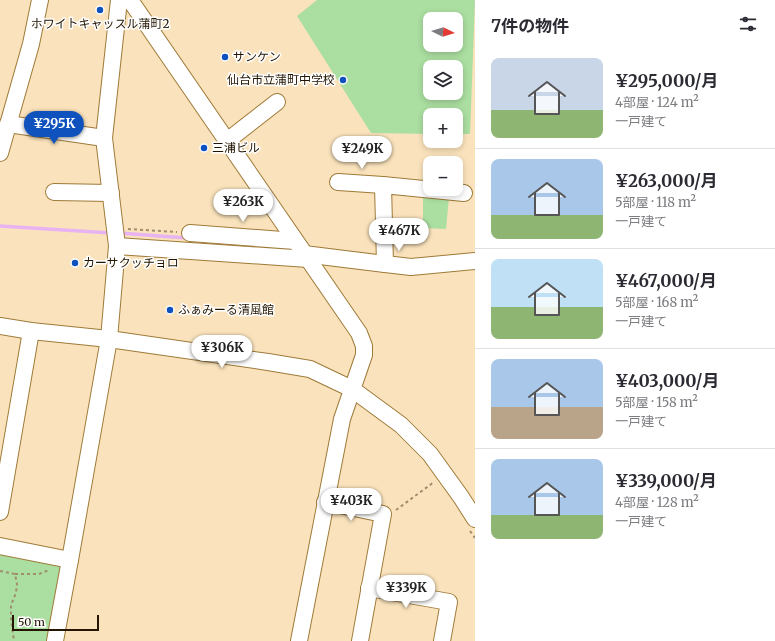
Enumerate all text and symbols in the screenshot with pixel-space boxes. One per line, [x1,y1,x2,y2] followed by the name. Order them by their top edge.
[95,5,105,15] marker: ホワイトキャッスル蒲町2
[423,12,463,52] north arrow
[423,12,463,196] map controls
[737,13,759,35] icon: filters
[491,15,569,37] text: 7件の物件
[30,16,170,31] place label: ホワイトキャッスル蒲町2
[233,49,281,64] place label: サンケン
[220,52,230,62] marker: サンケン
[423,60,463,100] button: layers
[615,70,718,92] text: ¥295,000/月
[227,72,335,87] place label: 仙台市立蒲町中学校
[523,74,571,122] icon: home
[338,75,348,85] marker: 仙台市立蒲町中学校
[615,94,699,111] text: 4部屋 · 124 m²
[423,108,463,148] button: +
[26,111,82,145] pin: ¥295K
[615,113,667,130] text: 一戸建て
[33,115,75,132] text: ¥295K
[334,136,390,170] pin: ¥249K
[212,140,260,155] place label: 三浦ビル
[341,140,383,157] text: ¥249K
[199,143,209,153] marker: 三浦ビル
[423,156,463,196] button: −
[615,170,718,192] text: ¥263,000/月
[523,175,571,223] icon: home
[215,189,271,223] pin: ¥263K
[222,193,264,210] text: ¥263K
[615,194,696,211] text: 5部屋 · 118 m²
[615,213,667,230] text: 一戸建て
[371,218,427,252] pin: ¥467K
[378,222,420,239] text: ¥467K
[83,255,179,270] place label: カーサクッチョロ
[70,258,80,268] marker: カーサクッチョロ
[615,270,717,292] text: ¥467,000/月
[523,275,571,323] icon: home
[615,294,698,311] text: 5部屋 · 168 m²
[178,302,274,317] place label: ふぁみーる清風館
[165,305,175,315] marker: ふぁみーる清風館
[615,313,667,330] text: 一戸建て
[194,335,250,369] pin: ¥306K
[200,339,244,356] text: ¥306K
[615,370,719,392] text: ¥403,000/月
[523,375,571,423] icon: home
[615,394,698,411] text: 5部屋 · 158 m²
[615,413,667,430] text: 一戸建て
[615,470,717,492] text: ¥339,000/月
[523,475,571,523] icon: home
[323,488,379,522] pin: ¥403K
[330,492,372,509] text: ¥403K
[615,494,699,511] text: 4部屋 · 128 m²
[615,513,667,530] text: 一戸建て
[378,575,434,609] pin: ¥339K
[385,579,427,596] text: ¥339K
[12,613,99,632] scale bar
[18,615,45,629] text: 50 m

